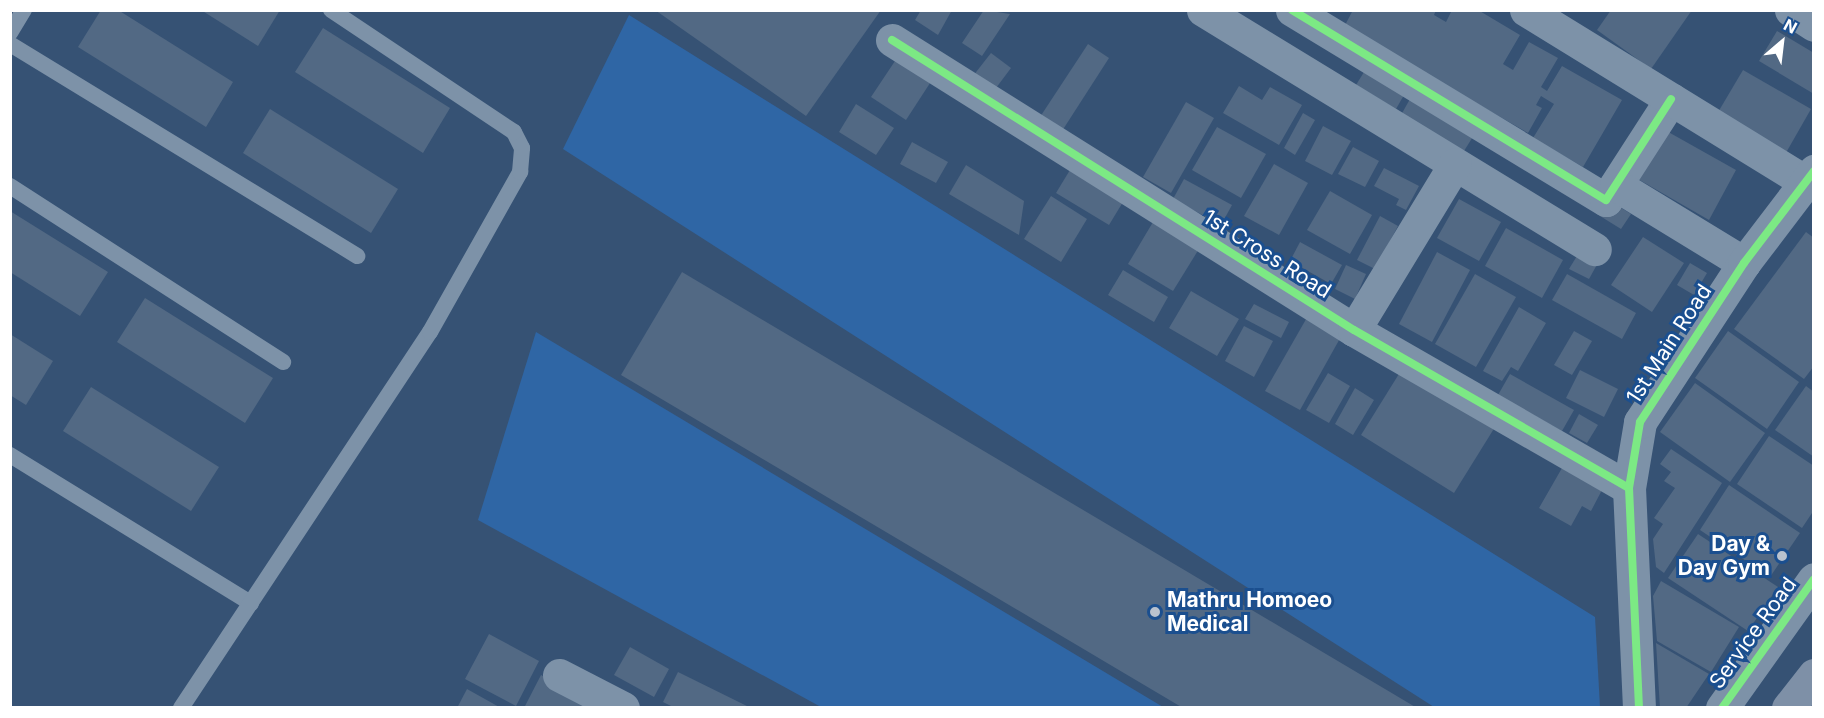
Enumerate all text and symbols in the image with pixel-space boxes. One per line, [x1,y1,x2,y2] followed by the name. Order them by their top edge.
[1752,12,1812,72] north arrow
[1780,14,1801,38] text: N
[1198,204,1336,304] street label: 1st Cross Road
[1621,280,1717,408] street label: 1st Main Road
[1678,531,1770,581] place label: Day & Day Gym
[1775,549,1789,563] marker: Day & Day Gym
[1704,572,1802,694] street label: Service Road
[1167,587,1332,637] place label: Mathru Homoeo Medical
[1148,605,1162,619] marker: Mathru Homoeo Medical

